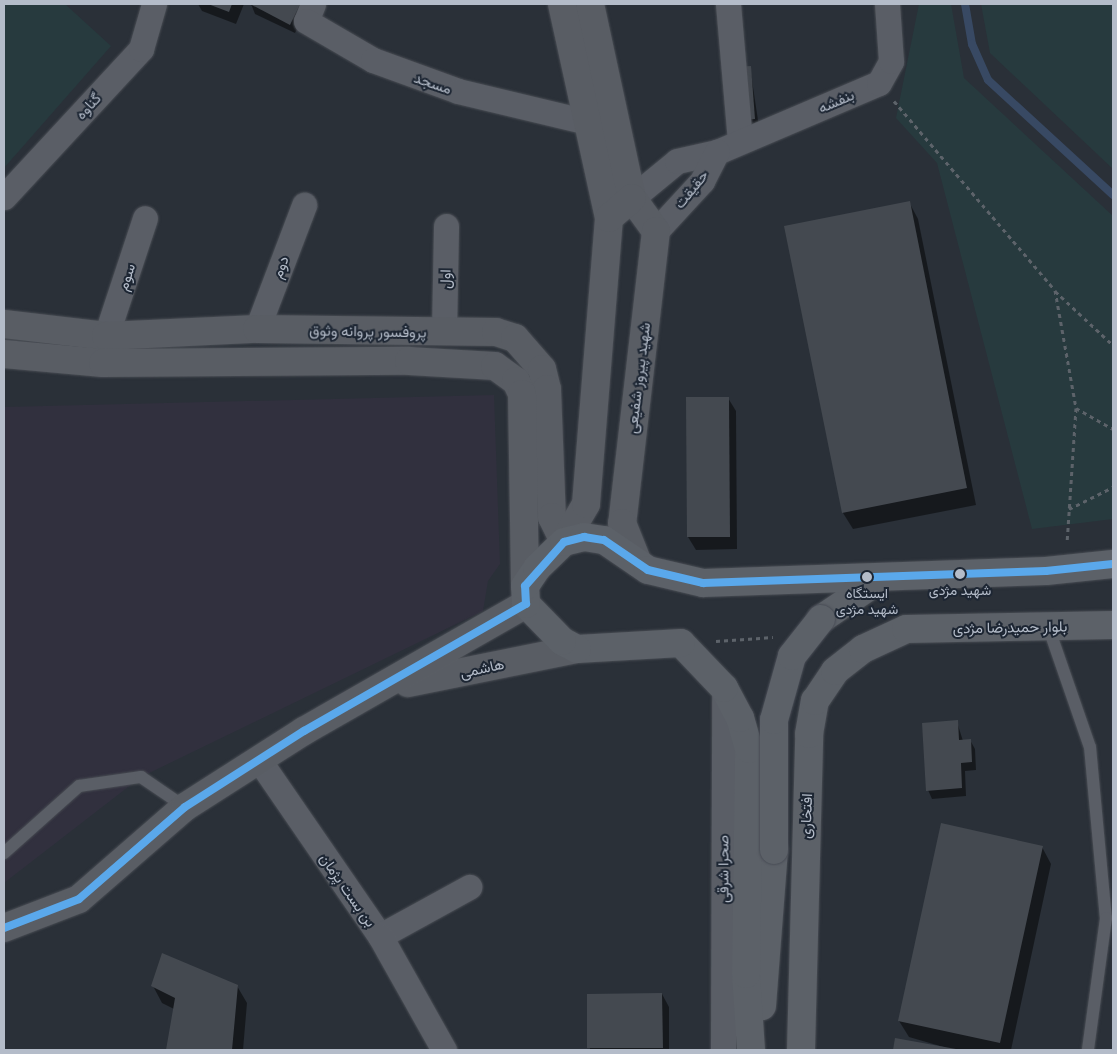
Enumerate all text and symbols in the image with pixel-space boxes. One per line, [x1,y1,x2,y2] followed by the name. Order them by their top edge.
[412,68,454,98] street label: مسجد
[815,85,857,117] street label: بنفشه
[71,89,105,123] street label: گناوه
[670,166,712,212] street label: حقیقت
[268,253,292,281] street label: دوم
[113,261,139,293] street label: سوم
[436,269,454,289] street label: اول
[309,321,427,341] street label: پروفسور پروانه وثوق
[622,321,654,435] street label: شهید پیروز شفیعی
[955,569,965,579] marker: شهید مژدی
[862,572,872,582] marker: ایستگاه شهید مژدی
[929,582,991,598] place label: شهید مژدی
[836,585,898,618] place label: ایستگاه شهید مژدی
[952,617,1068,637] street label: بلوار حمیدرضا مژدی
[458,655,506,681] street label: هاشمی
[796,793,816,839] street label: افتخاری
[714,835,732,903] street label: صحرا شرقی
[316,850,380,930] street label: بن بست پژمان

